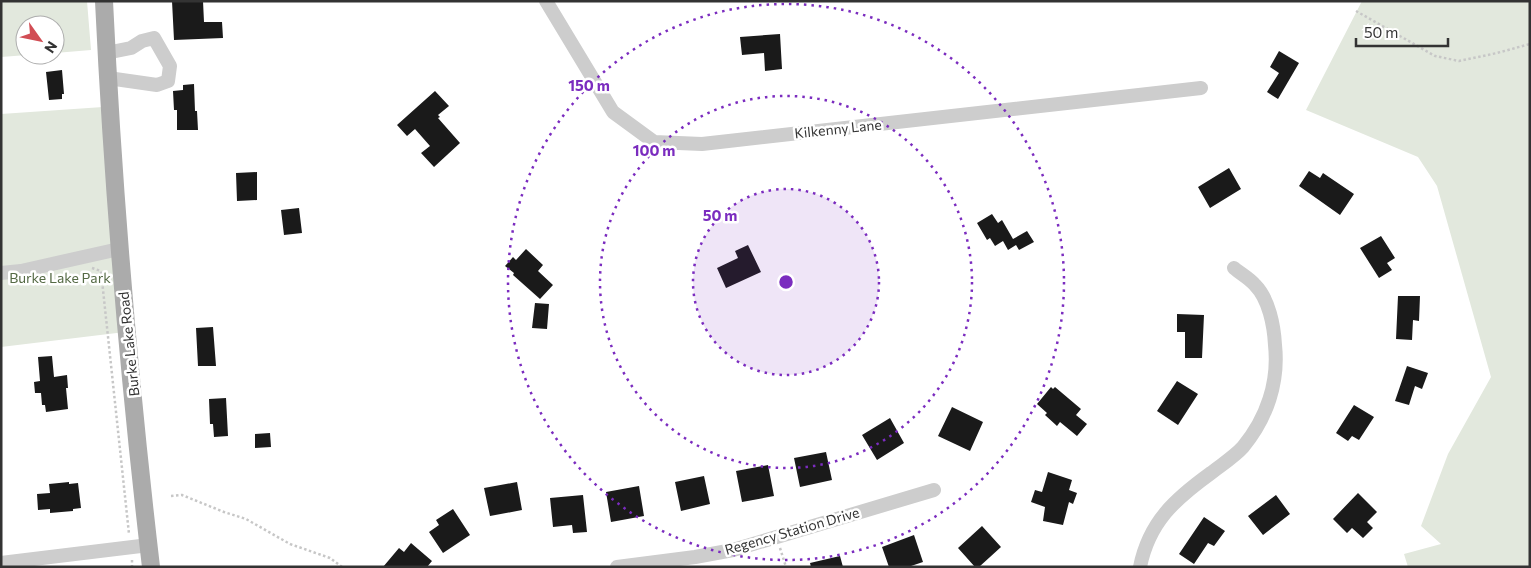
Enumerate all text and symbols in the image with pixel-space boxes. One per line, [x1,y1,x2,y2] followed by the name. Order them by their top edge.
[15,15,65,65] north arrow
[1356,15,1448,47] scale bar
[1364,23,1398,41] text: 50 m
[41,38,61,56] text: N
[568,76,610,94] text: 150 m
[793,115,882,142] street label: Kilkenny Lane
[633,141,675,159] text: 100 m
[703,206,737,224] text: 50 m
[9,269,111,286] park label: Burke Lake Park
[777,273,795,291] centre of rings
[115,291,142,397] street label: Burke Lake Road
[723,503,861,558] street label: Regency Station Drive

